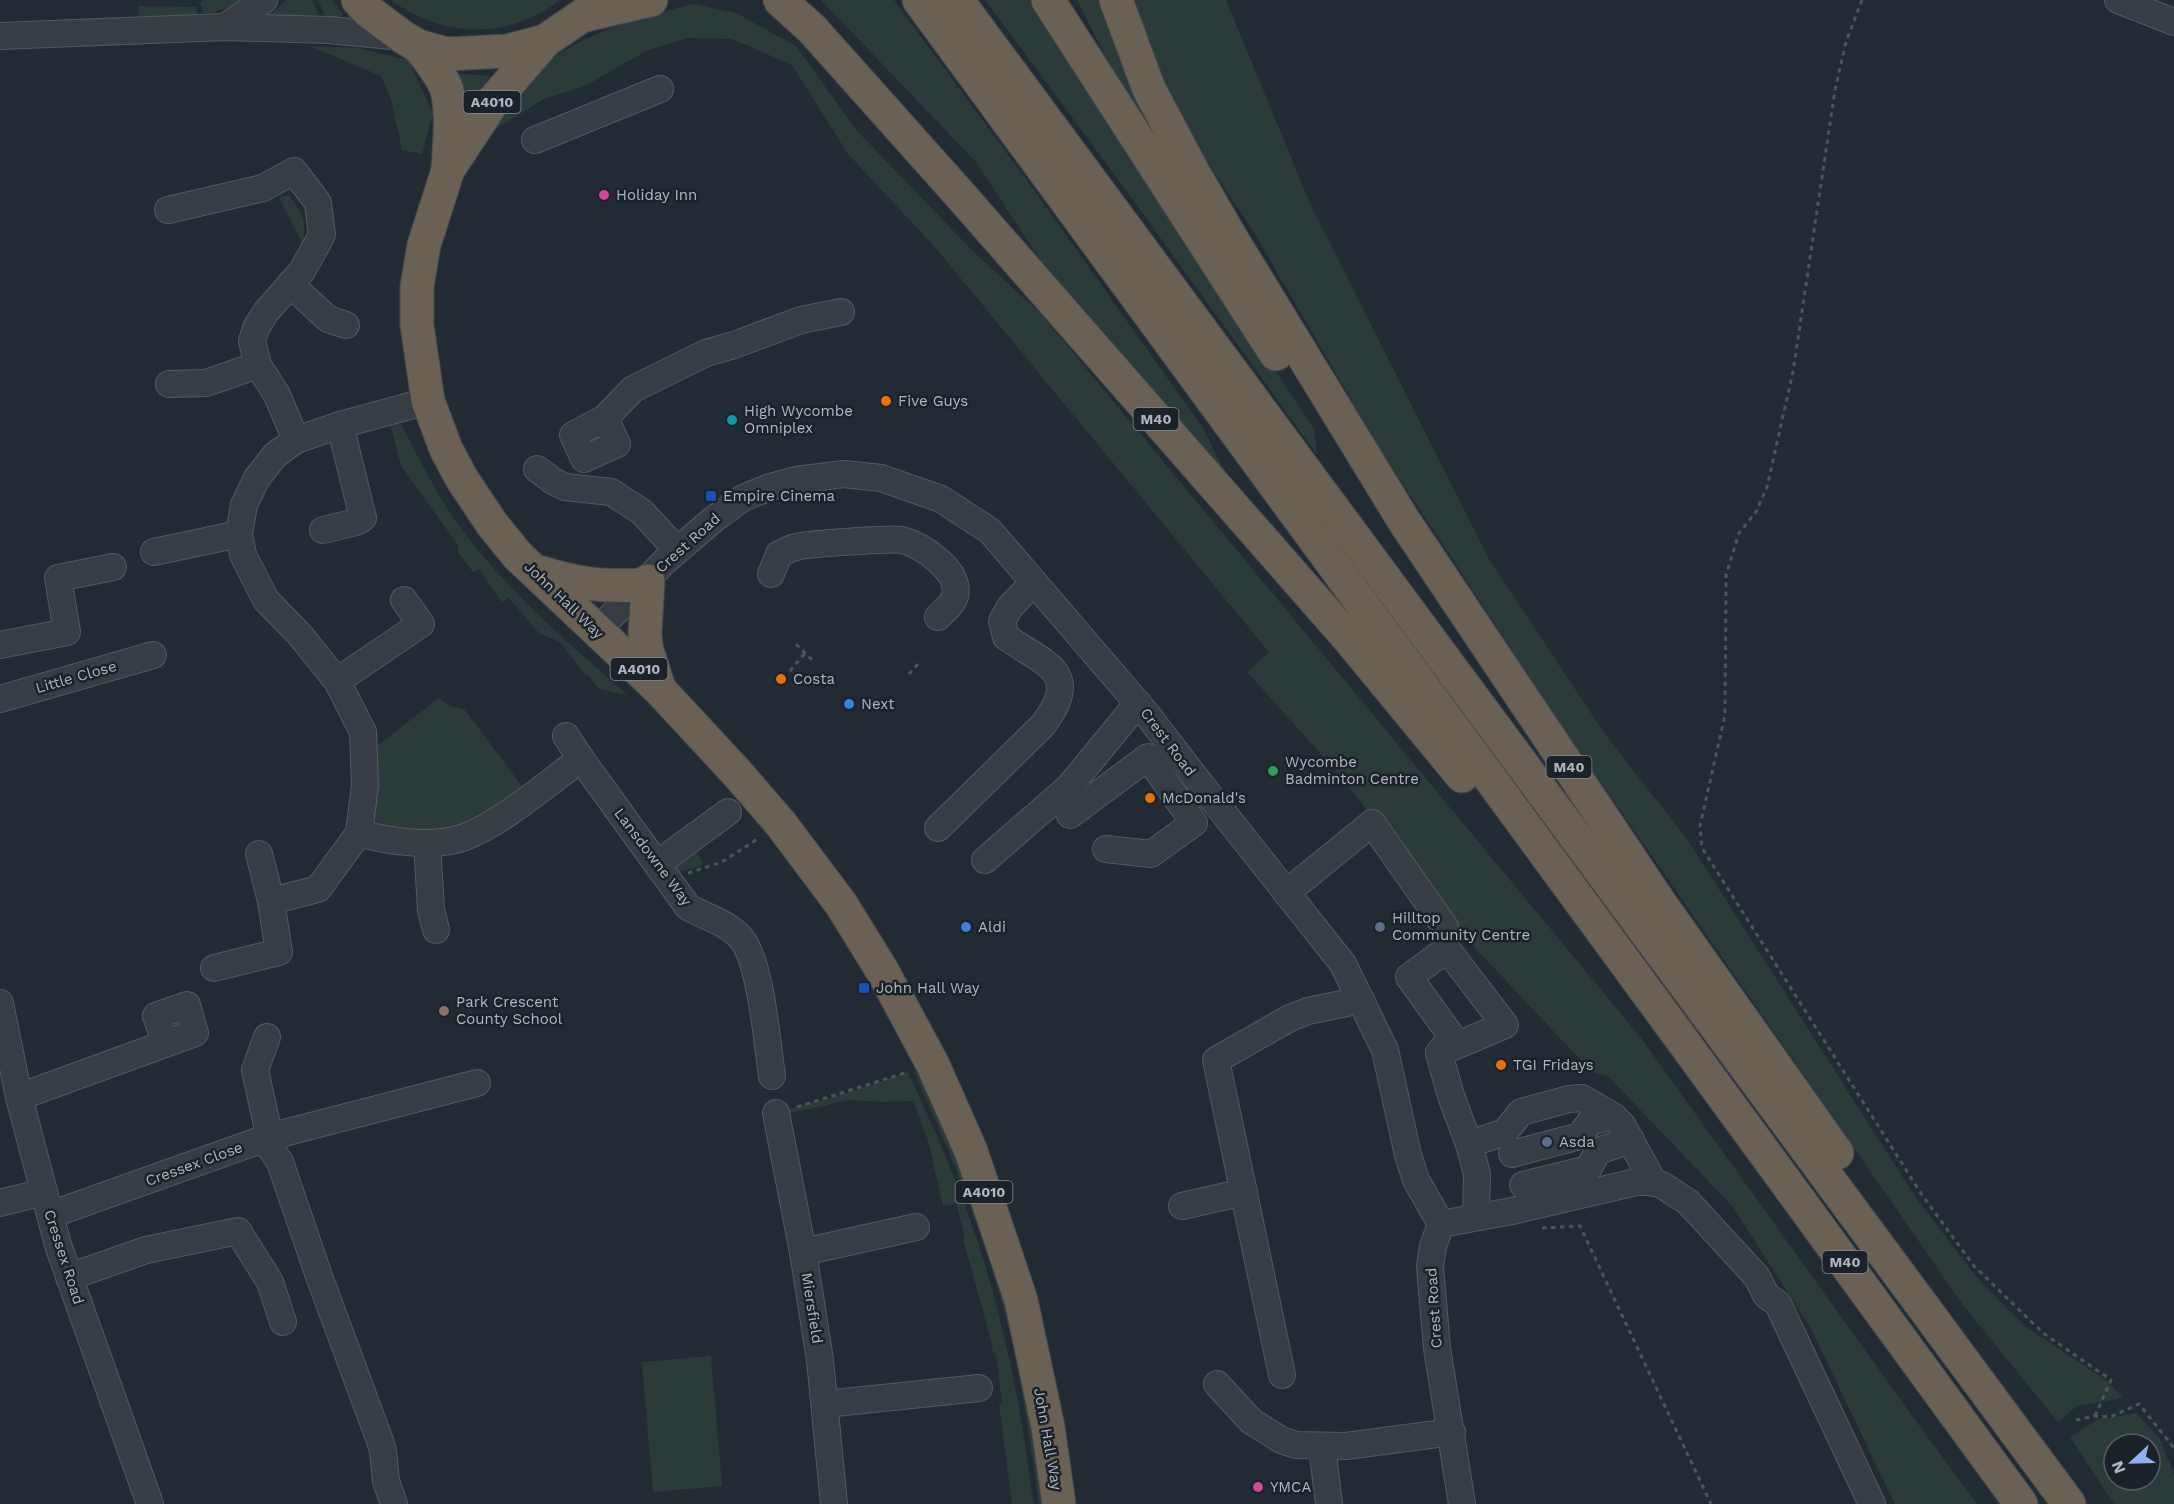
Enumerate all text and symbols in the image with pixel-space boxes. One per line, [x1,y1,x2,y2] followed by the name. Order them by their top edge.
[464,91,520,113] road number: A4010
[616,186,697,204] place label: Holiday Inn
[597,188,611,202] marker: Holiday Inn
[898,392,968,410] place label: Five Guys
[879,394,893,408] marker: Five Guys
[744,402,853,437] place label: High Wycombe Omniplex
[1134,408,1178,430] road number: M40
[725,413,739,427] marker: High Wycombe Omniplex
[723,487,835,505] place label: Empire Cinema
[704,489,718,503] marker: Empire Cinema
[652,509,724,577] street label: Crest Road
[521,558,608,643] street label: John Hall Way
[33,657,119,697] street label: Little Close
[610,658,668,680] road number: A4010
[793,670,835,688] place label: Costa
[774,672,788,686] marker: Costa
[861,695,895,713] place label: Next
[842,697,856,711] marker: Next
[1137,704,1199,780] street label: Crest Road
[1285,753,1419,788] place label: Wycombe Badminton Centre
[1546,756,1592,778] road number: M40
[1266,764,1280,778] marker: Wycombe Badminton Centre
[1162,789,1246,807] place label: McDonald's
[1143,791,1157,805] marker: McDonald's
[610,805,696,910] street label: Lansdowne Way
[1392,909,1530,944] place label: Hilltop Community Centre
[978,918,1006,936] place label: Aldi
[959,920,973,934] marker: Aldi
[1373,920,1387,934] marker: Hilltop Community Centre
[876,979,980,997] place label: John Hall Way
[857,981,871,995] marker: John Hall Way
[456,993,563,1028] place label: Park Crescent County School
[437,1004,451,1018] marker: Park Crescent County School
[1513,1056,1594,1074] place label: TGI Fridays
[1494,1058,1508,1072] marker: TGI Fridays
[1559,1133,1595,1151] place label: Asda
[1540,1135,1554,1149] marker: Asda
[143,1138,245,1190] street label: Cressex Close
[956,1181,1012,1203] road number: A4010
[40,1207,88,1307] street label: Cressex Road
[1822,1251,1868,1273] road number: M40
[1422,1267,1446,1349] street label: Crest Road
[798,1271,826,1345] street label: Miersfield
[1030,1386,1066,1492] street label: John Hall Way
[2102,1432,2162,1492] north arrow
[2108,1458,2130,1476] text: N
[1270,1478,1311,1496] place label: YMCA
[1251,1480,1265,1494] marker: YMCA

